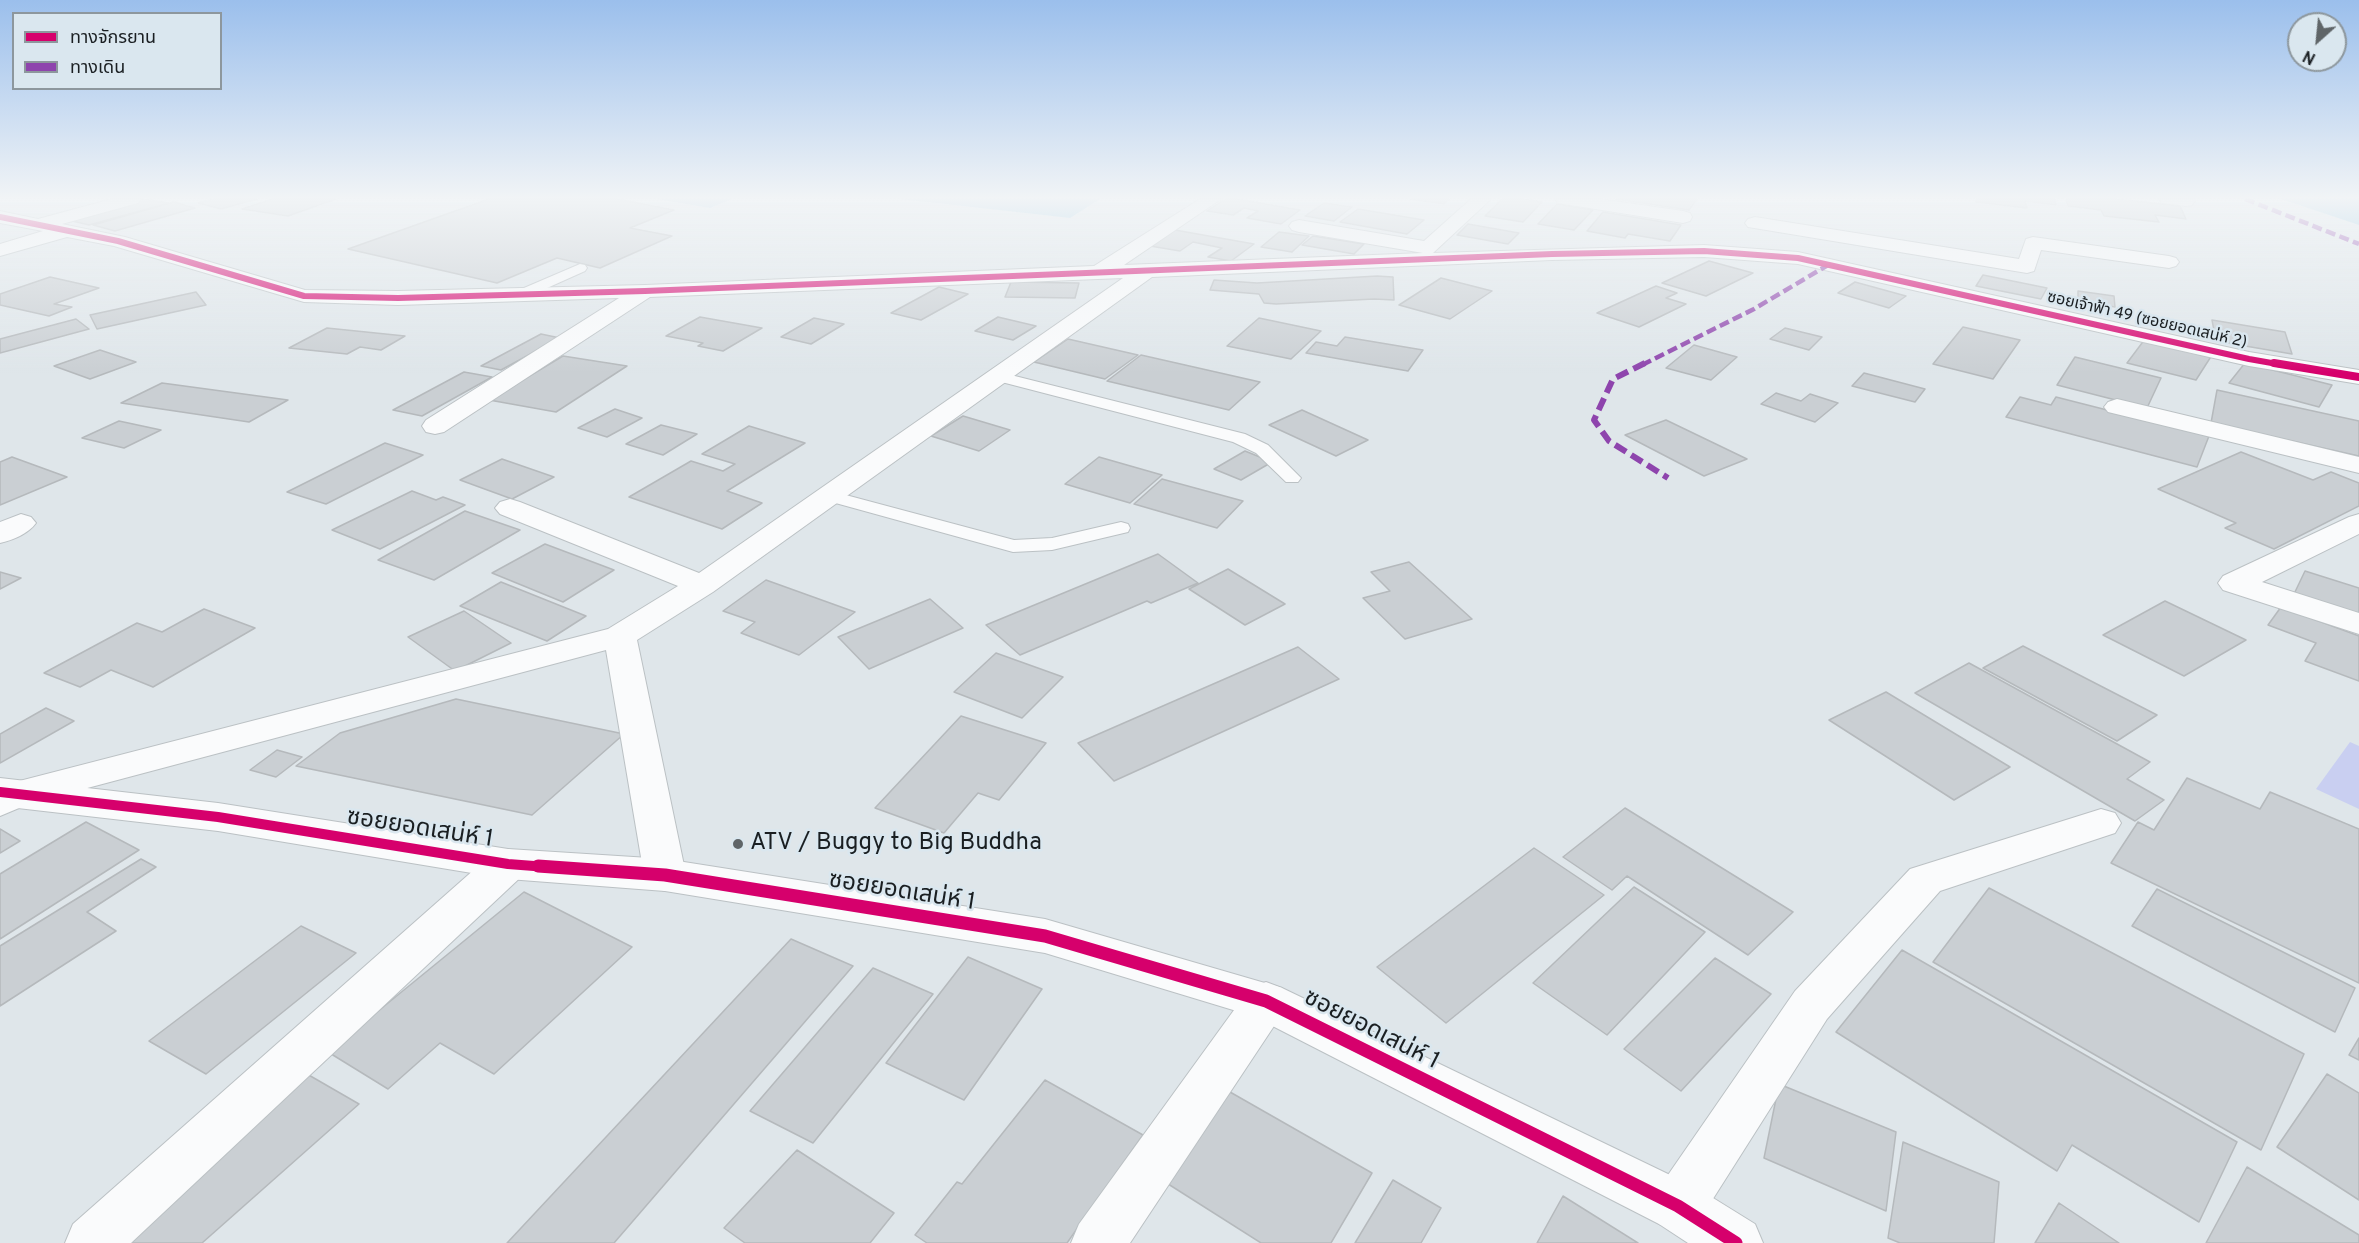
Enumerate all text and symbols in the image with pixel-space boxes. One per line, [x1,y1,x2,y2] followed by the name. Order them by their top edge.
[12,12,222,90] legend
[2287,12,2347,72] north arrow
[70,27,156,50] text: ทางจักรยาน
[2300,45,2319,68] text: N
[70,57,125,80] text: ทางเดิน
[2045,289,2249,353] street label: ซอยเจ้าฟ้า 49 (ซอยยอดเสน่ห์ 2)
[345,804,495,856] street label: ซอยยอดเสน่ห์ 1
[750,830,1042,858] place label: ATV / Buggy to Big Buddha
[731,837,745,851] marker: ATV / Buggy to Big Buddha
[827,867,977,919] street label: ซอยยอดเสน่ห์ 1
[1298,985,1444,1077] street label: ซอยยอดเสน่ห์ 1

